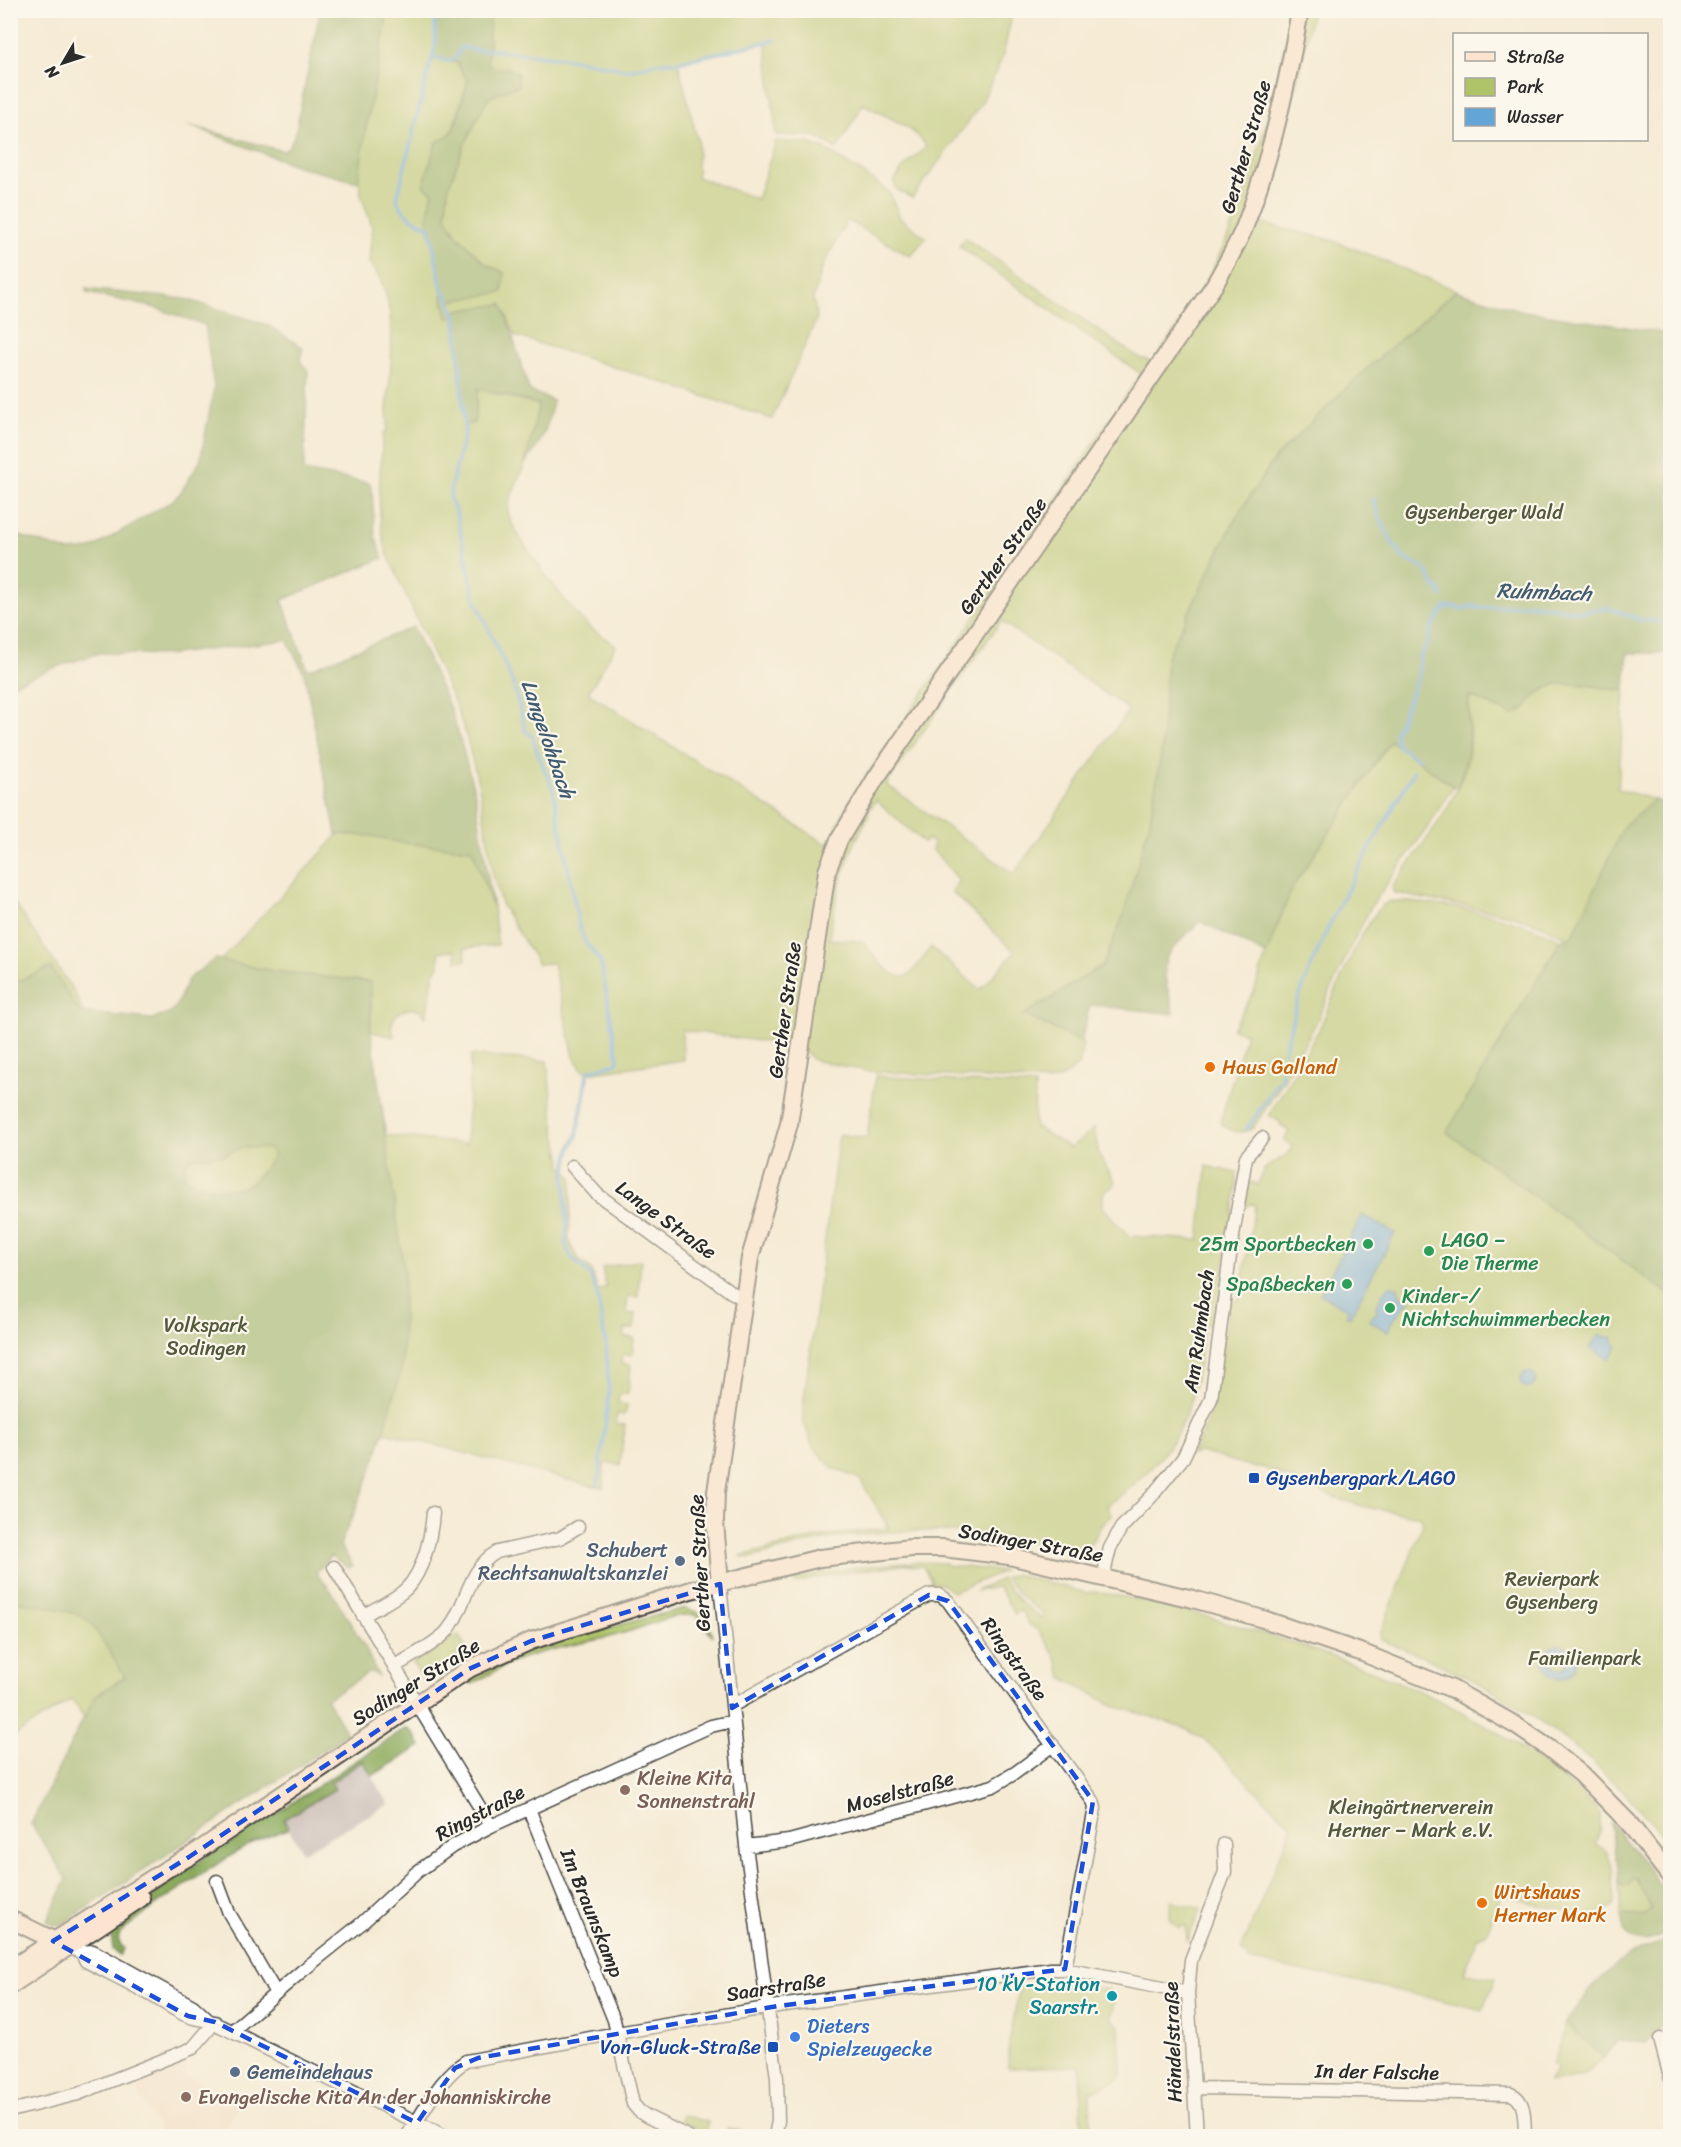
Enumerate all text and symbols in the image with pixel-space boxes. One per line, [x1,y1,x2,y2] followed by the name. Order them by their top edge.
[33,33,93,93] north arrow
[1453,33,1648,141] legend
[1507,41,1564,73] text: Straße
[36,58,67,86] text: N
[1507,71,1544,103] text: Park
[1210,76,1282,218] street label: Gerther Straße
[1507,101,1565,133] text: Wasser
[949,490,1057,622] street label: Gerther Straße
[1405,495,1564,530] park label: Gysenberger Wald
[1496,571,1594,613] water label: Ruhmbach
[510,674,587,805] water label: Langelohbach
[758,939,812,1081] street label: Gerther Straße
[1222,1050,1338,1085] place label: Haus Galland
[1203,1060,1217,1074] marker: Haus Galland
[608,1171,724,1269] street label: Lange Straße
[1441,1223,1539,1281] place label: LAGO – Die Therme
[1199,1227,1356,1262] place label: 25m Sportbecken
[1361,1237,1375,1251] marker: 25m Sportbecken
[1422,1244,1436,1258] marker: LAGO – Die Therme
[1173,1267,1225,1396] street label: Am Ruhmbach
[1226,1267,1335,1302] place label: Spaßbecken
[1340,1277,1354,1291] marker: Spaßbecken
[1402,1279,1610,1337] place label: Kinder-/ Nichtschwimmerbecken
[1383,1301,1397,1315] marker: Kinder-/ Nichtschwimmerbecken
[164,1308,248,1366] park label: Volkspark Sodingen
[1266,1461,1456,1496] place label: Gysenbergpark/LAGO
[1247,1471,1261,1485] marker: Gysenbergpark/LAGO
[679,1493,721,1633] street label: Gerther Straße
[956,1513,1106,1573] street label: Sodinger Straße
[478,1533,668,1591] place label: Schubert Rechtsanwaltskanzlei
[673,1554,687,1568] marker: Schubert Rechtsanwaltskanzlei
[1505,1562,1600,1620] park label: Revierpark Gysenberg
[971,1609,1057,1709] street label: Ringstraße
[345,1628,487,1736] street label: Sodinger Straße
[1528,1641,1642,1676] park label: Familienpark
[637,1761,756,1819] place label: Kleine Kita Sonnenstrahl
[842,1761,958,1823] street label: Moselstraße
[429,1775,531,1851] street label: Ringstraße
[618,1783,632,1797] marker: Kleine Kita Sonnenstrahl
[1328,1790,1494,1848] park label: Kleingärtnerverein Herner – Mark e.V.
[550,1842,634,1983] street label: Im Braunskamp
[1494,1875,1607,1933] place label: Wirtshaus Herner Mark
[1475,1896,1489,1910] marker: Wirtshaus Herner Mark
[724,1962,828,2012] street label: Saarstraße
[976,1967,1100,2025] place label: 10 kV-Station Saarstr.
[1153,1981,1193,2103] street label: Händelstraße
[1105,1989,1119,2003] marker: 10 kV-Station Saarstr.
[807,2009,932,2067] place label: Dieters Spielzeugecke
[600,2030,761,2065] place label: Von-Gluck-Straße
[788,2030,802,2044] marker: Dieters Spielzeugecke
[766,2040,780,2054] marker: Von-Gluck-Straße
[1314,2053,1440,2091] street label: In der Falsche
[247,2055,374,2090] place label: Gemeindehaus
[228,2065,242,2079] marker: Gemeindehaus
[198,2080,551,2115] place label: Evangelische Kita An der Johanniskirche
[179,2090,193,2104] marker: Evangelische Kita An der Johanniskirche

